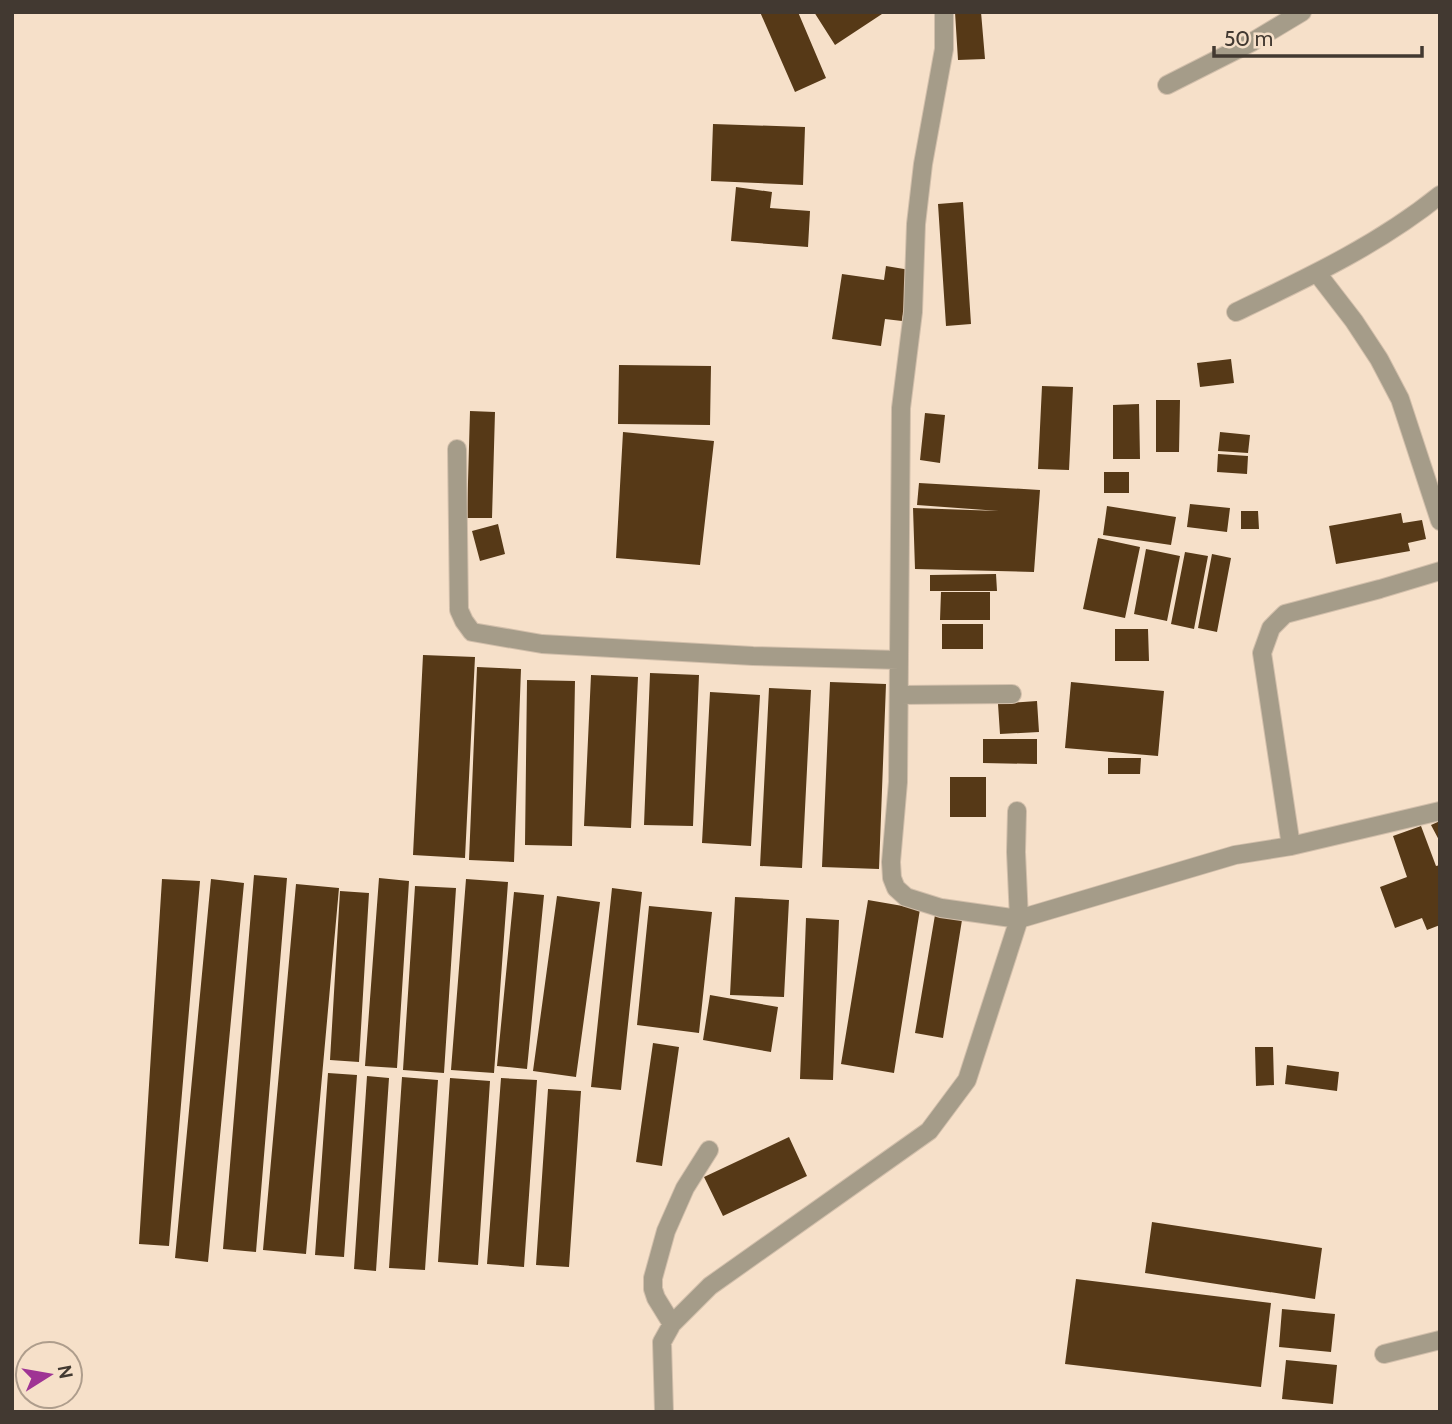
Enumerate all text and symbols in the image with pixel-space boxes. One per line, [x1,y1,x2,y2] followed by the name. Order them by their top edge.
[1214,14,1422,58] scale bar
[1224,26,1273,51] text: 50 m
[14,1340,84,1410] north arrow
[53,1363,78,1381] text: N

